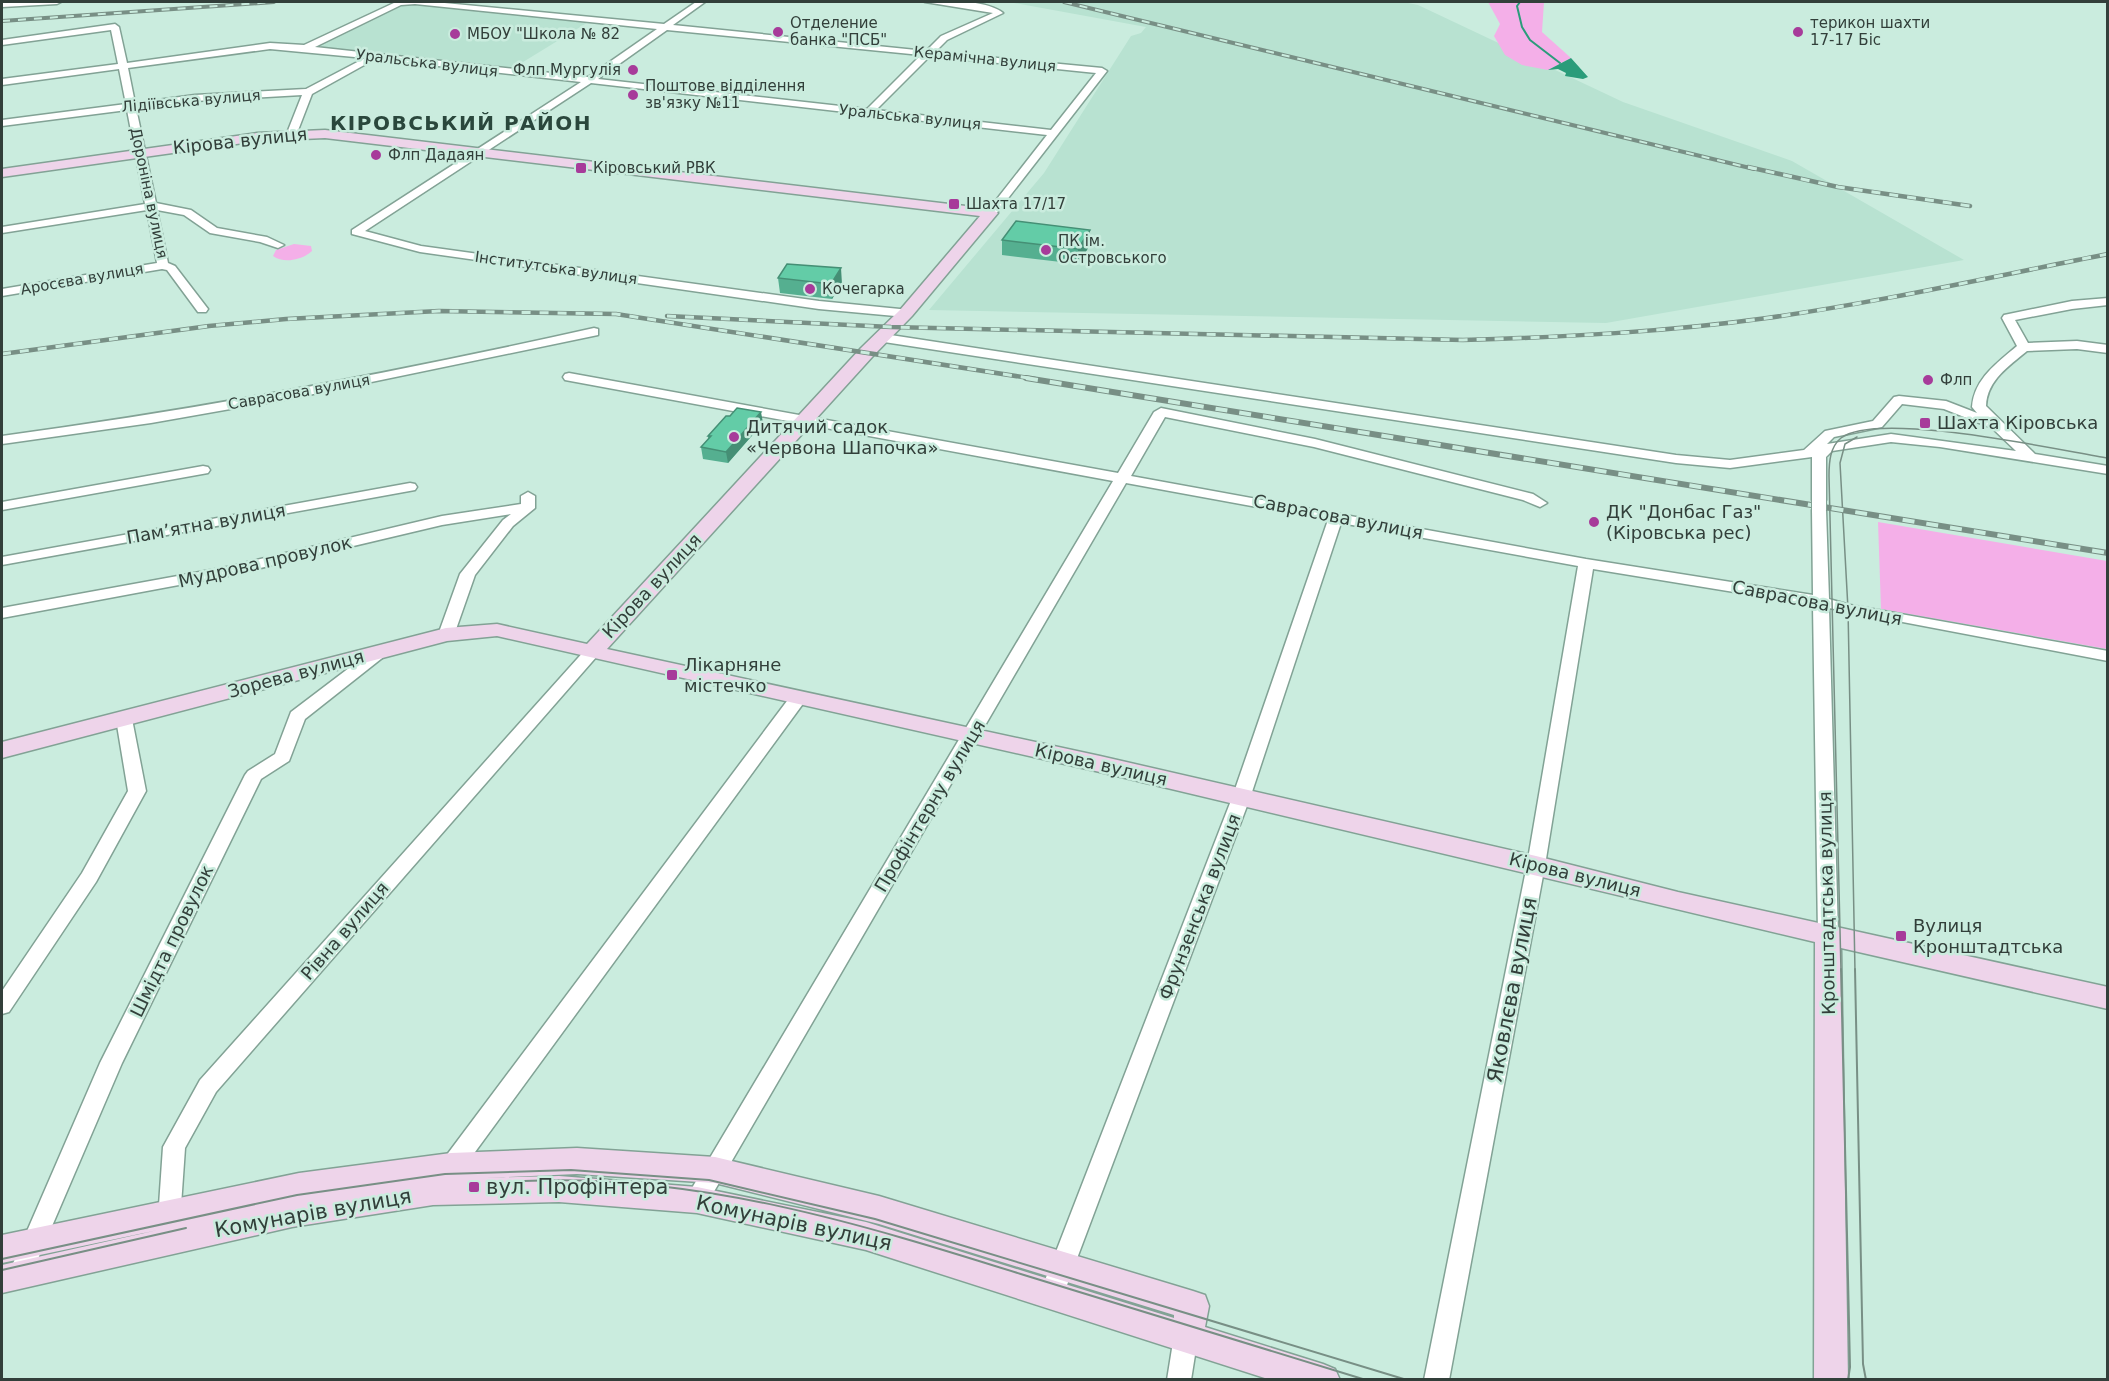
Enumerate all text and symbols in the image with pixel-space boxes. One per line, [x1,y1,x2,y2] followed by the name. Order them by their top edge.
[790,14,887,49] place label: Отделение банка "ПСБ"
[1810,14,1930,49] place label: терикон шахти 17-17 Біс
[467,25,620,43] place label: МБОУ "Школа № 82
[771,25,785,39] marker: Отделение банка "ПСБ"
[1791,25,1805,39] marker: терикон шахти 17-17 Біс
[448,27,462,41] marker: МБОУ "Школа № 82
[913,43,1057,75] street label: Керамічна вулиця
[355,45,499,81] street label: Уральська вулиця
[513,61,621,79] place label: Флп Мургулія
[626,63,640,77] marker: Флп Мургулія
[645,77,805,112] place label: Поштове відділення зв'язку №11
[121,86,261,116] street label: Лідіївська вулиця
[626,88,640,102] marker: Поштове відділення зв'язку №11
[838,101,982,133] street label: Уральська вулиця
[330,111,592,135] district label: КІРОВСЬКИЙ РАЙОН
[172,123,308,158] street label: Кірова вулиця
[126,126,172,260] street label: Дороніна вулиця
[388,146,484,164] place label: Флп Дадаян
[369,148,383,162] marker: Флп Дадаян
[593,159,716,177] place label: Кіровський РВК
[574,161,588,175] marker: Кіровський РВК
[966,195,1066,213] place label: Шахта 17/17
[947,197,961,211] marker: Шахта 17/17
[1058,232,1167,267] place label: ПК ім. Островського
[1039,243,1053,257] marker: ПК ім. Островського
[474,248,638,288] street label: Інститутська вулиця
[19,259,145,299] street label: Аросєва вулиця
[822,280,905,298] place label: Кочегарка
[803,282,817,296] marker: Кочегарка
[227,371,371,413] street label: Саврасова вулиця
[1940,371,1972,389] place label: Флп
[1921,373,1935,387] marker: Флп
[1937,412,2098,433] place label: Шахта Кіровська
[746,416,939,458] place label: Дитячий садок «Червона Шапочка»
[1918,416,1932,430] marker: Шахта Кіровська
[727,430,741,444] marker: Дитячий садок «Червона Шапочка»
[1251,490,1425,543] street label: Саврасова вулиця
[125,499,287,548] street label: Пам’ятна вулиця
[1606,501,1761,543] place label: ДК "Донбас Газ" (Кіровська рес)
[1587,515,1601,529] marker: ДК "Донбас Газ" (Кіровська рес)
[598,529,705,642] street label: Кірова вулиця
[176,531,354,592] street label: Мудрова провулок
[1730,576,1904,629] street label: Саврасова вулиця
[226,645,366,702] street label: Зорева вулиця
[684,654,781,696] place label: Лікарняне містечко
[665,668,679,682] marker: Лікарняне містечко
[870,716,989,896] street label: Профінтерну вулиця
[1033,739,1169,790] street label: Кірова вулиця
[1814,791,1839,1015] street label: Кронштадтська вулиця
[1154,811,1245,1003] street label: Фрунзенська вулиця
[1507,848,1643,901] street label: Кірова вулиця
[126,861,218,1020] street label: Шмідта провулок
[297,878,393,984] street label: Рівна вулиця
[1482,895,1542,1085] street label: Яковлєва вулиця
[1913,915,2063,957] place label: Вулиця Кронштадтська
[1894,929,1908,943] marker: Вулиця Кронштадтська
[486,1175,668,1199] place label: вул. Профінтера
[467,1180,481,1194] marker: вул. Профінтера
[213,1184,413,1242] street label: Комунарів вулиця
[694,1191,894,1255] street label: Комунарів вулиця

